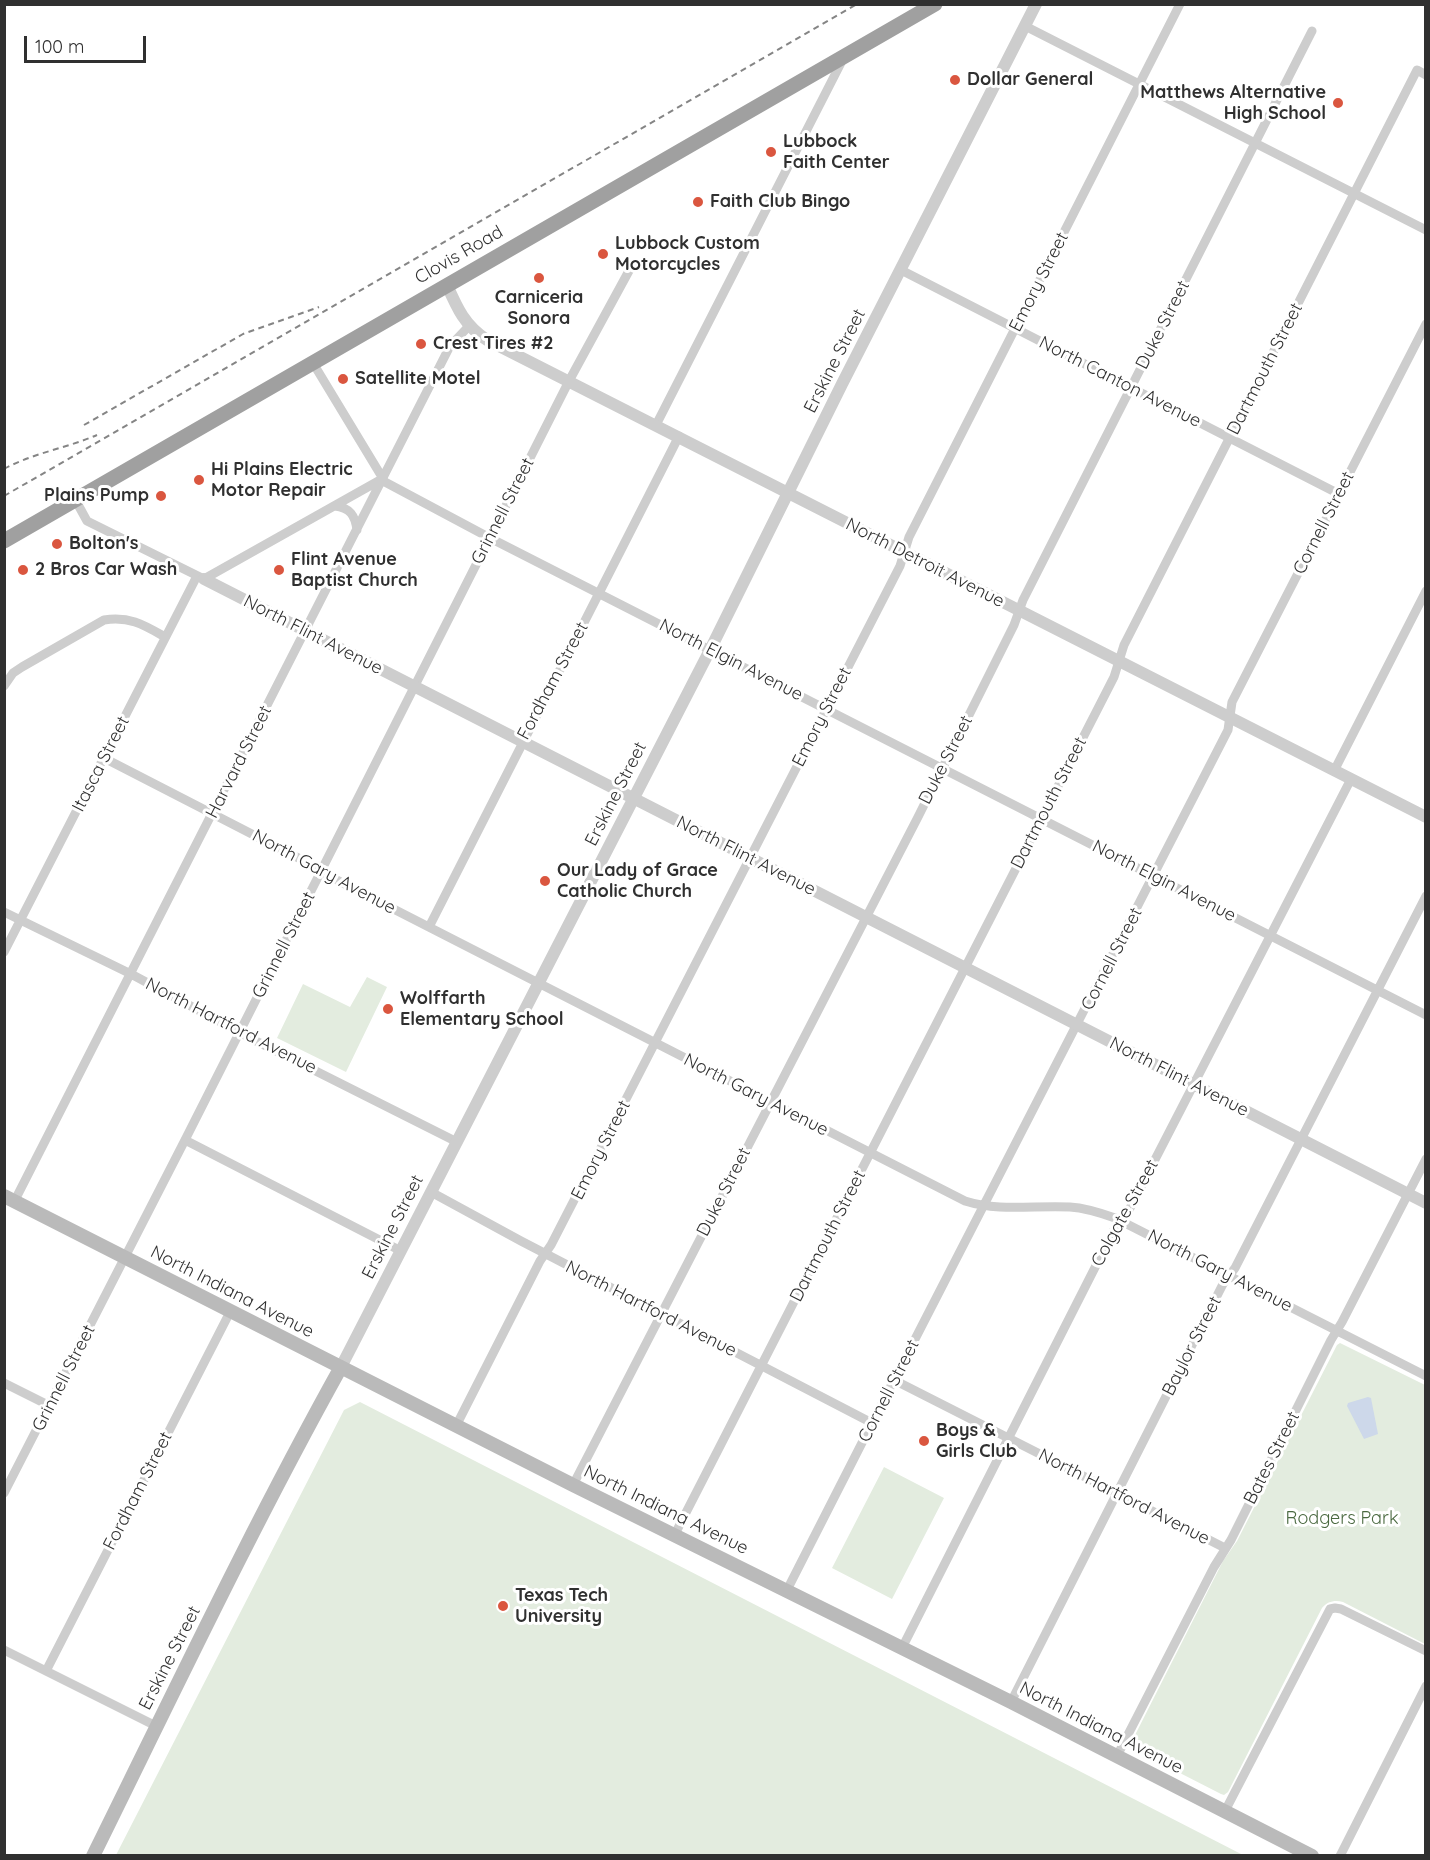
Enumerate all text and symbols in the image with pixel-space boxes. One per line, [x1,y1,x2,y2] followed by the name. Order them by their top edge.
[27,24,148,62] scale bar
[35,35,84,58] text: 100 m
[967,69,1093,91] place label: Dollar General
[948,73,962,87] marker: Dollar General
[1140,82,1326,124] place label: Matthews Alternative High School
[1331,96,1345,110] marker: Matthews Alternative High School
[783,131,890,174] place label: Lubbock Faith Center
[764,145,778,159] marker: Lubbock Faith Center
[710,191,850,213] place label: Faith Club Bingo
[691,195,705,209] marker: Faith Club Bingo
[411,221,507,289] street label: Clovis Road
[1005,229,1073,335] street label: Emory Street
[615,233,760,276] place label: Lubbock Custom Motorcycles
[596,247,610,261] marker: Lubbock Custom Motorcycles
[532,271,546,285] marker: Carniceria Sonora
[1131,277,1195,373] street label: Duke Street
[495,287,583,330] place label: Carniceria Sonora
[1222,300,1308,438] street label: Dartmouth Street
[800,305,870,417] street label: Erskine Street
[1035,332,1205,432] street label: North Canton Avenue
[433,333,553,355] place label: Crest Tires #2
[414,337,428,351] marker: Crest Tires #2
[355,368,481,390] place label: Satellite Motel
[336,372,350,386] marker: Satellite Motel
[467,454,539,568] street label: Grinnell Street
[211,459,353,502] place label: Hi Plains Electric Motor Repair
[1289,468,1359,578] street label: Cornell Street
[192,473,206,487] marker: Hi Plains Electric Motor Repair
[44,485,149,507] place label: Plains Pump
[154,489,168,503] marker: Plains Pump
[842,514,1008,612] street label: North Detroit Avenue
[69,533,139,555] place label: Bolton's
[50,537,64,551] marker: Bolton's
[291,549,418,592] place label: Flint Avenue Baptist Church
[35,559,177,581] place label: 2 Bros Car Wash
[16,563,30,577] marker: 2 Bros Car Wash
[272,563,286,577] marker: Flint Avenue Baptist Church
[240,591,386,679] street label: North Flint Avenue
[656,614,806,706] street label: North Elgin Avenue
[513,619,593,743] street label: Fordham Street
[788,664,856,770] street label: Emory Street
[201,702,277,822] street label: Harvard Street
[914,712,978,808] street label: Duke Street
[68,713,134,815] street label: Itasca Street
[1006,734,1092,872] street label: Dartmouth Street
[581,738,651,850] street label: Erskine Street
[673,812,819,900] street label: North Flint Avenue
[249,825,399,919] street label: North Gary Avenue
[1089,835,1239,927] street label: North Elgin Avenue
[557,860,718,902] place label: Our Lady of Grace Catholic Church
[538,874,552,888] marker: Our Lady of Grace Catholic Church
[248,888,320,1002] street label: Grinnell Street
[1077,904,1147,1014] street label: Cornell Street
[142,973,320,1079] street label: North Hartford Avenue
[400,988,564,1030] place label: Wolffarth Elementary School
[381,1002,395,1016] marker: Wolffarth Elementary School
[1106,1033,1252,1121] street label: North Flint Avenue
[680,1049,832,1141] street label: North Gary Avenue
[567,1097,635,1203] street label: Emory Street
[692,1144,756,1240] street label: Duke Street
[1087,1156,1163,1270] street label: Colgate Street
[785,1167,871,1305] street label: Dartmouth Street
[358,1171,428,1283] street label: Erskine Street
[1144,1225,1296,1317] street label: North Gary Avenue
[147,1241,317,1343] street label: North Indiana Avenue
[562,1256,740,1362] street label: North Hartford Avenue
[1158,1293,1226,1399] street label: Baylor Street
[28,1321,100,1435] street label: Grinnell Street
[854,1336,924,1446] street label: Cornell Street
[1239,1408,1305,1508] street label: Bates Street
[936,1420,1017,1462] place label: Boys & Girls Club
[99,1428,177,1554] street label: Fordham Street
[917,1434,931,1448] marker: Boys & Girls Club
[1035,1444,1213,1550] street label: North Hartford Avenue
[580,1461,752,1559] street label: North Indiana Avenue
[1285,1508,1399,1530] park label: Rodgers Park
[515,1585,608,1628] place label: Texas Tech University
[496,1599,510,1613] marker: Texas Tech University
[135,1602,205,1714] street label: Erskine Street
[1016,1677,1186,1779] street label: North Indiana Avenue

